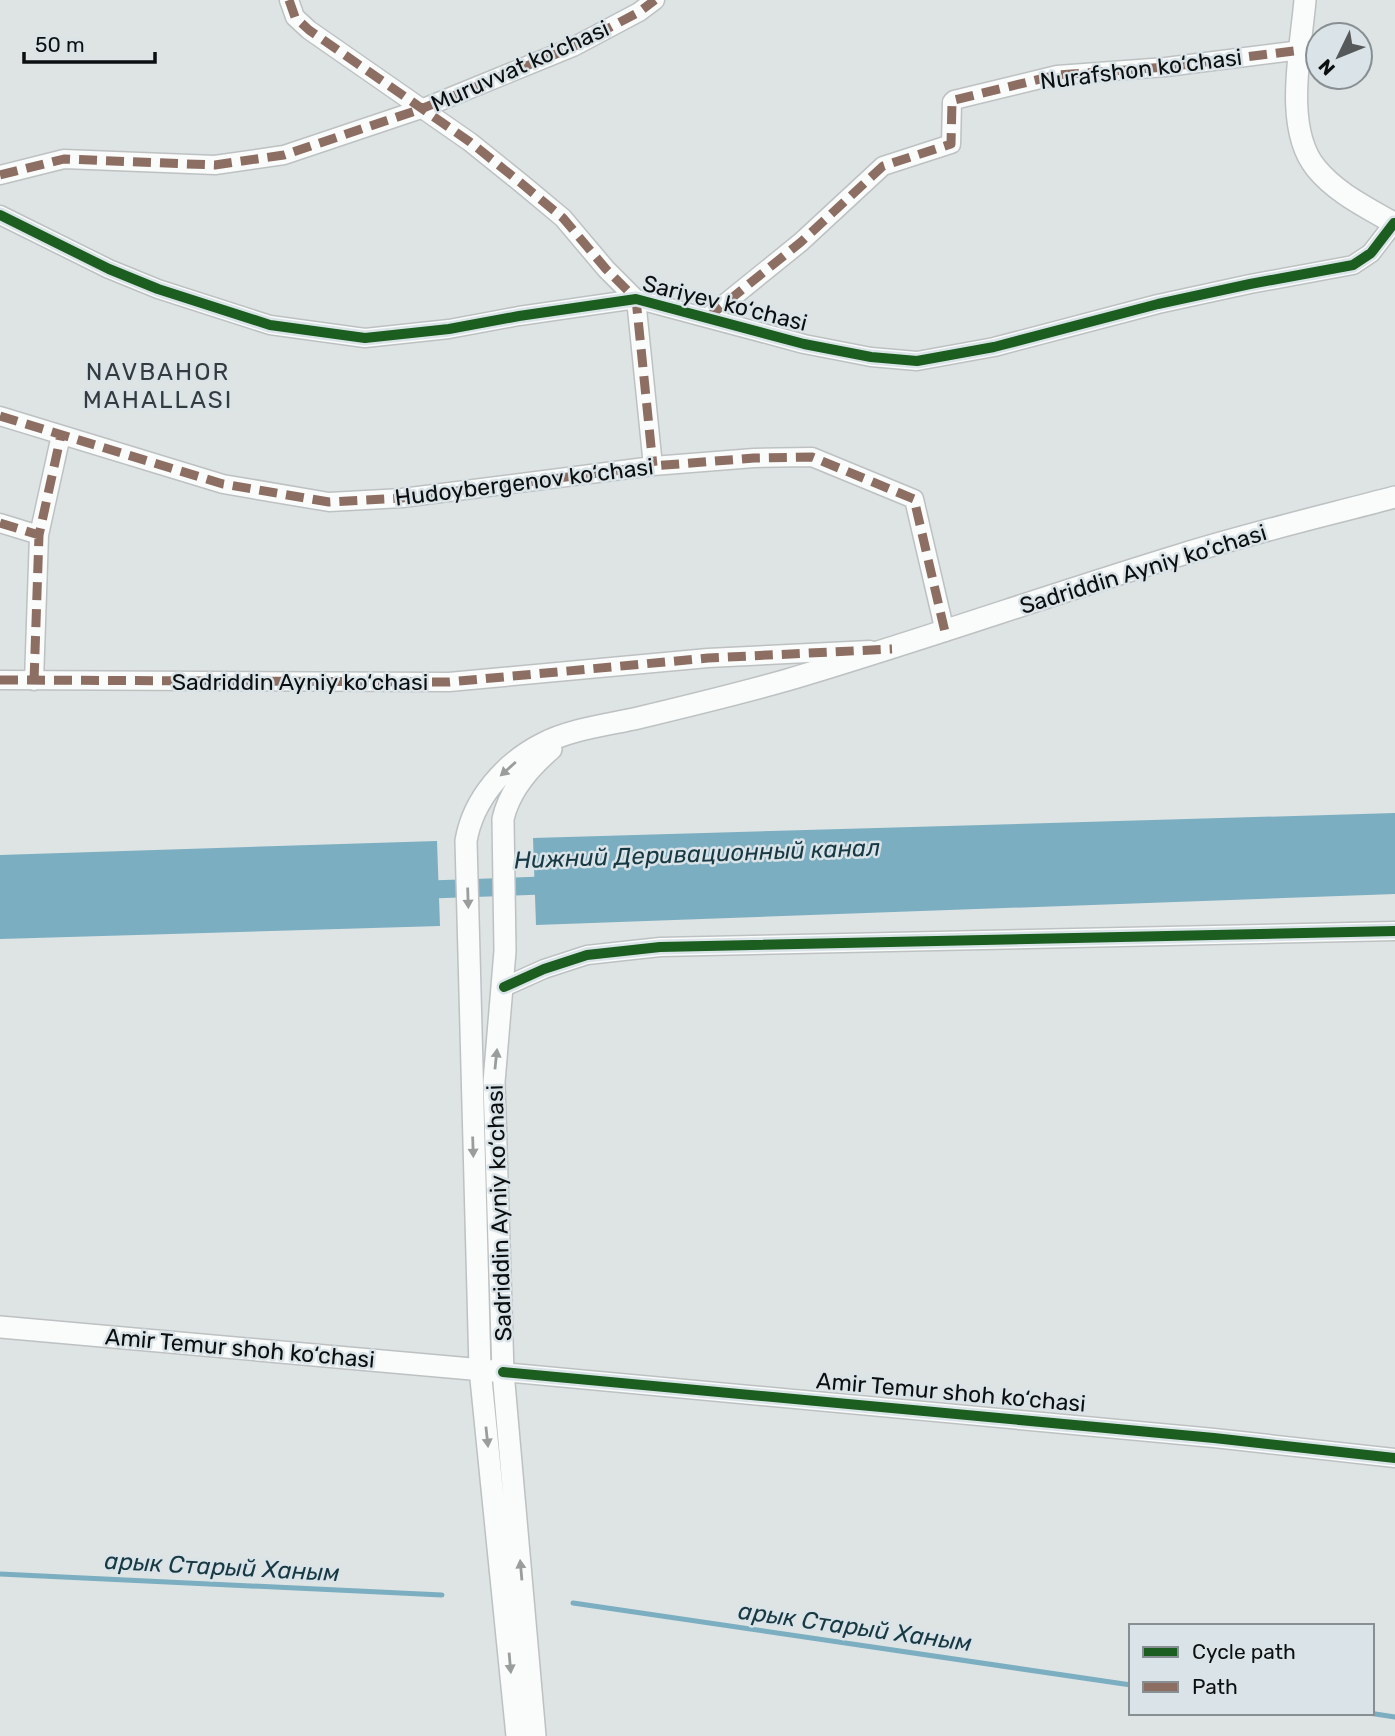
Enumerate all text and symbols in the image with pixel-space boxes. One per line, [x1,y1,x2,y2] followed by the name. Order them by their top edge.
[427,14,613,118] street label: Muruvvat ko‘chasi
[24,21,156,65] scale bar
[1304,21,1374,91] north arrow
[35,32,85,57] text: 50 m
[1038,43,1244,95] street label: Nurafshon ko‘chasi
[1314,54,1340,80] text: N
[640,269,810,337] street label: Sariyev ko‘chasi
[83,358,233,414] district label: NAVBAHOR MAHALLASI
[393,452,655,512] street label: Hudoybergenov ko‘chasi
[1016,518,1270,620] street label: Sadriddin Ayniy ko‘chasi
[172,668,428,696] street label: Sadriddin Ayniy ko‘chasi
[499,761,517,777] one-way arrow
[513,834,881,874] water label: Нижний Деривационный канал
[462,888,473,910] one-way arrow
[491,1047,502,1069] one-way arrow
[481,1084,517,1342] street label: Sadriddin Ayniy ko‘chasi
[467,1136,478,1158] one-way arrow
[104,1322,376,1374] street label: Amir Temur shoh ko‘chasi
[815,1366,1087,1418] street label: Amir Temur shoh ko‘chasi
[482,1426,493,1448] one-way arrow
[104,1547,340,1587] water label: арык Старый Ханым
[515,1559,526,1581] one-way arrow
[737,1597,973,1657] water label: арык Старый Ханым
[1129,1624,1374,1715] legend
[1192,1639,1296,1664] text: Cycle path
[505,1652,516,1674] one-way arrow
[1192,1674,1238,1699] text: Path

